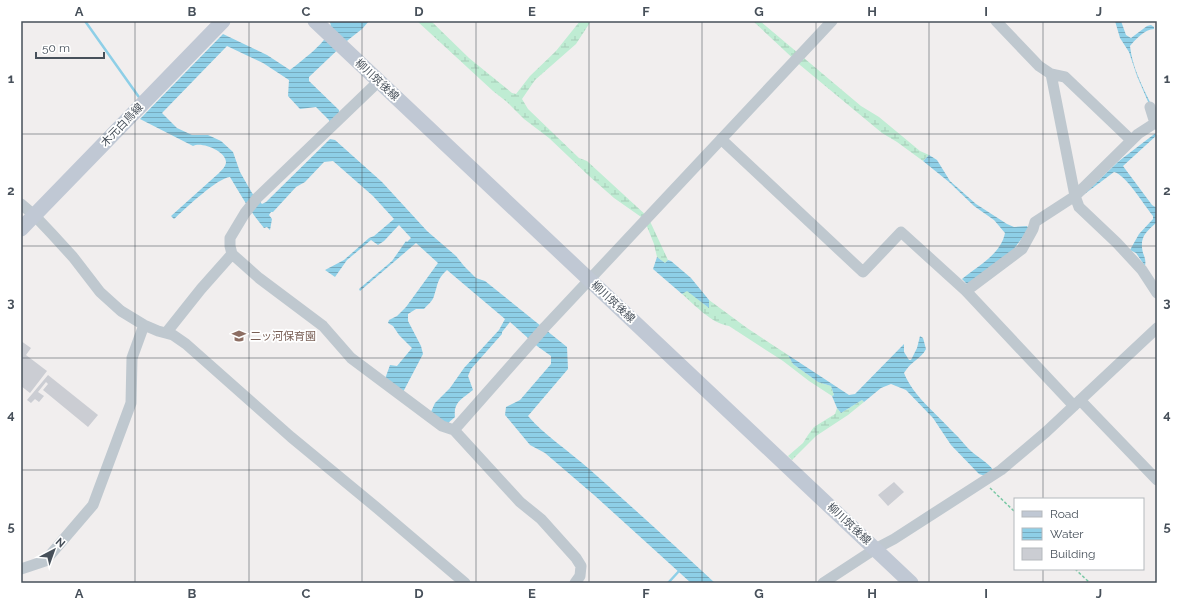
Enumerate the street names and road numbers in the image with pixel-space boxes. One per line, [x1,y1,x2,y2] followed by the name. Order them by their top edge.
[352,56,402,104] street label: 柳川筑後線
[98,101,146,149] street label: 木元白鳥線
[588,278,638,326] street label: 柳川筑後線
[824,500,874,548] street label: 柳川筑後線

